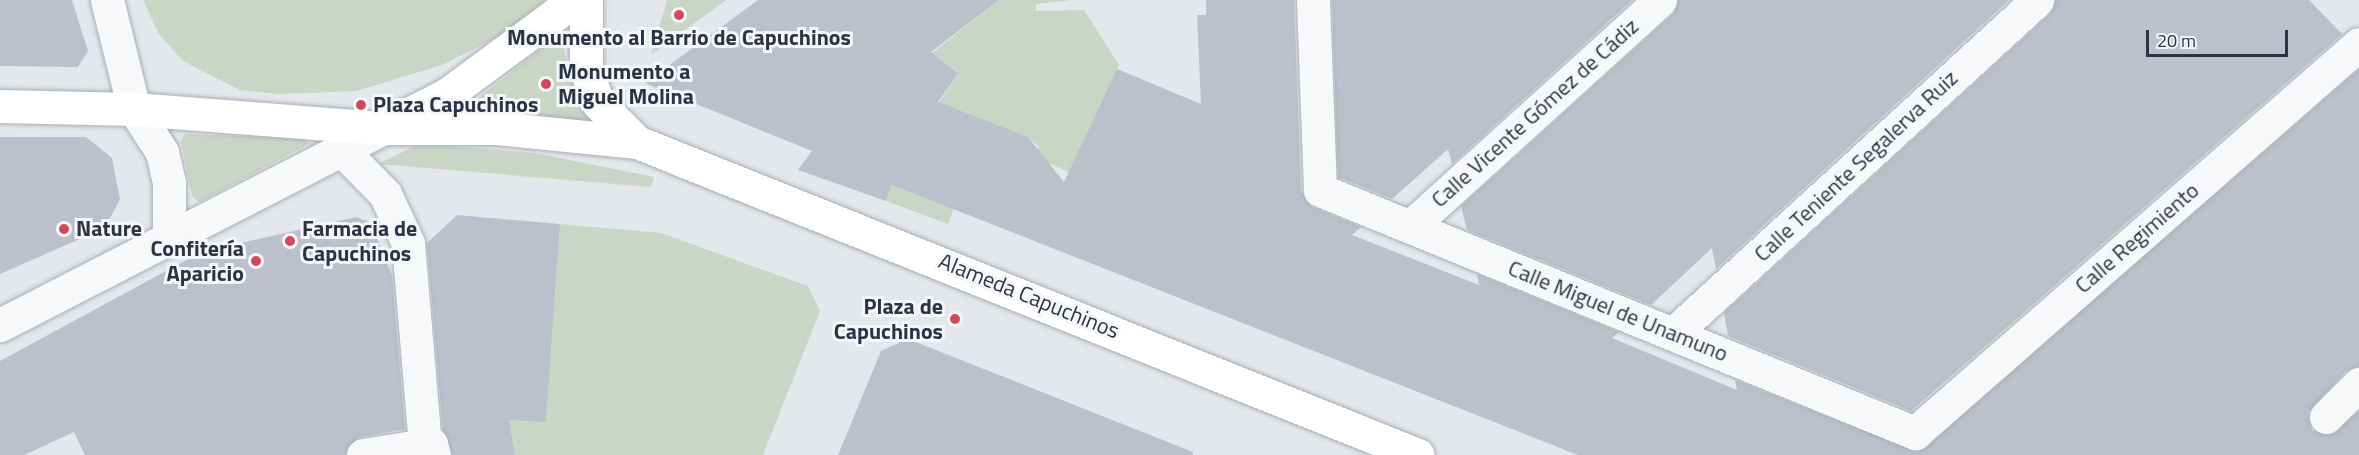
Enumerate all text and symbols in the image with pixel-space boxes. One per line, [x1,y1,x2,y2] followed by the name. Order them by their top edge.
[672,8,686,22] marker: Monumento al Barrio de Capuchinos
[1426,13,1644,213] street label: Calle Vicente Gómez de Cádiz
[2149,18,2292,56] scale bar
[507,25,851,51] place label: Monumento al Barrio de Capuchinos
[2157,27,2196,54] text: 20 m
[558,58,694,110] place label: Monumento a Miguel Molina
[1749,65,1963,267] street label: Calle Teniente Segalerva Ruiz
[539,77,553,91] marker: Monumento a Miguel Molina
[373,92,538,118] place label: Plaza Capuchinos
[354,98,368,112] marker: Plaza Capuchinos
[2070,177,2204,299] street label: Calle Regimiento
[302,215,417,266] place label: Farmacia de Capuchinos
[76,216,142,242] place label: Nature
[57,222,71,236] marker: Nature
[283,234,297,248] marker: Farmacia de Capuchinos
[151,235,244,286] place label: Confitería Aparicio
[935,248,1123,344] street label: Alameda Capuchinos
[249,254,263,268] marker: Confitería Aparicio
[1504,255,1732,367] street label: Calle Miguel de Unamuno
[834,293,943,344] place label: Plaza de Capuchinos
[948,312,962,326] marker: Plaza de Capuchinos

